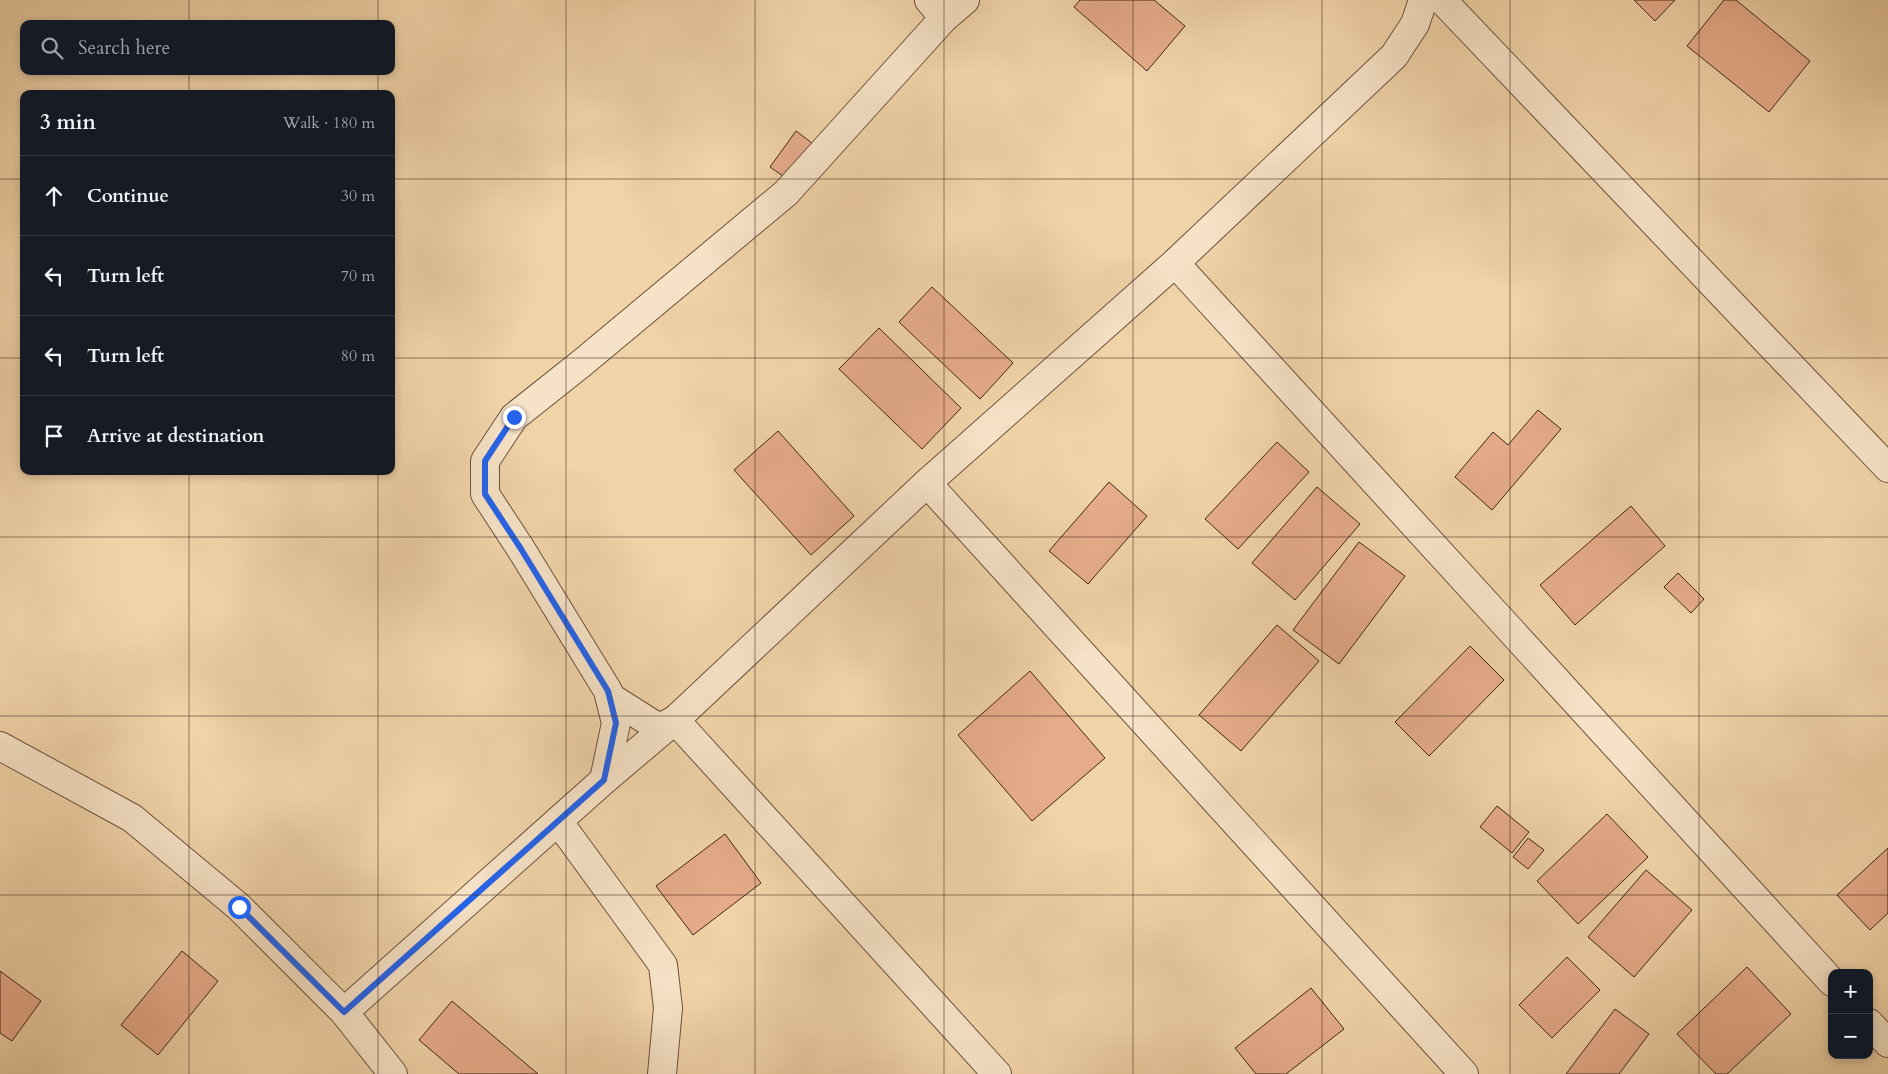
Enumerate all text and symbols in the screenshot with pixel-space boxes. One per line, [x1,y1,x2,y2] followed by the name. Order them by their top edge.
[20,20,395,75] search box
[38,34,66,62] icon: search
[78,35,170,61] text: Search here
[40,108,96,137] text: 3 min
[283,112,375,134] text: Walk · 180 m
[40,182,68,210] icon: ahead
[87,183,169,209] text: Continue
[341,185,375,207] text: 30 m
[40,262,68,290] icon: left
[87,263,164,289] text: Turn left
[341,265,375,287] text: 70 m
[40,342,68,370] icon: left
[87,343,164,369] text: Turn left
[341,345,375,367] text: 80 m
[503,406,526,429] route end
[40,422,68,450] icon: arrive
[87,423,264,449] text: Arrive at destination
[228,896,251,919] route start
[1828,969,1873,1059] map controls
[1828,969,1873,1014] button: +
[1828,1014,1873,1059] button: −

